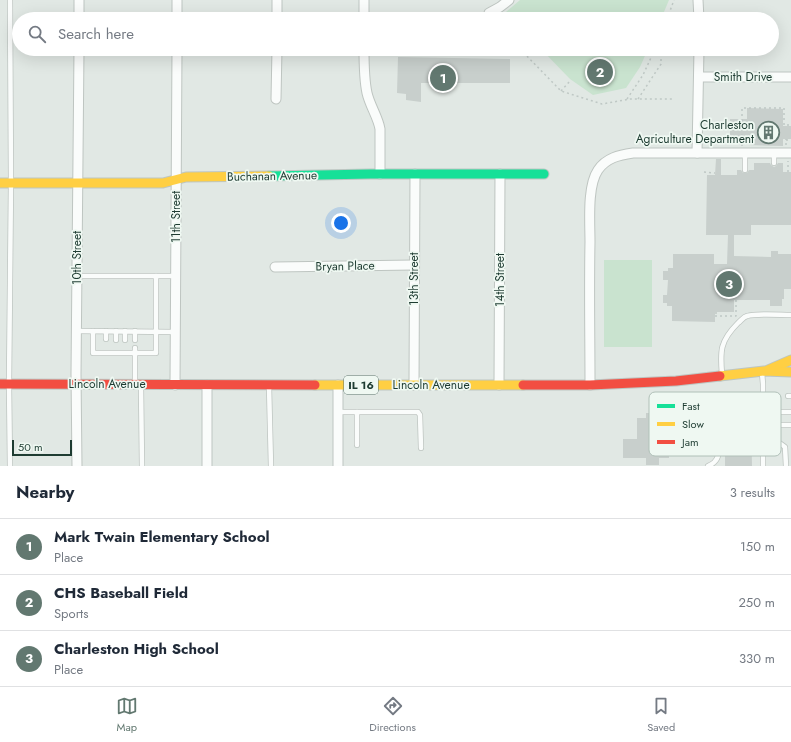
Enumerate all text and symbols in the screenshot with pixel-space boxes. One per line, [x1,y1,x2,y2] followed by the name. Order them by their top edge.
[12,12,779,56] search box
[26,23,48,45] icon: search
[58,23,134,45] text: Search here
[587,57,613,87] pin: 2
[430,63,456,93] pin: 1
[714,68,772,86] street label: Smith Drive
[636,116,754,148] place label: Charleston Agriculture Department
[756,119,782,145] building icon: Charleston Agriculture Department
[227,166,317,186] street label: Buchanan Avenue
[167,191,185,243] street label: 11th Street
[331,213,351,233] your location
[68,231,86,285] street label: 10th Street
[405,252,423,306] street label: 13th Street
[491,253,509,307] street label: 14th Street
[315,256,375,276] street label: Bryan Place
[716,269,742,299] pin: 3
[68,375,146,393] street label: Lincoln Avenue
[344,376,378,394] road number: IL 16
[392,376,470,394] street label: Lincoln Avenue
[649,392,781,456] legend
[682,398,700,414] text: Fast
[682,416,704,432] text: Slow
[680,434,699,450] text: Jam
[12,438,72,457] scale bar
[18,439,43,455] text: 50 m
[16,480,74,504] text: Nearby
[730,483,775,502] text: 3 results
[54,526,270,548] text: Mark Twain Elementary School
[26,537,32,556] text: 1
[740,537,775,556] text: 150 m
[54,548,83,567] text: Place
[54,582,188,604] text: CHS Baseball Field
[25,593,33,612] text: 2
[738,593,775,612] text: 250 m
[54,604,88,623] text: Sports
[54,638,219,660] text: Charleston High School
[25,649,33,668] text: 3
[739,649,775,668] text: 330 m
[54,660,83,679] text: Place
[116,695,138,735] tab: Map
[369,695,416,735] tab: Directions
[647,695,675,735] tab: Saved

